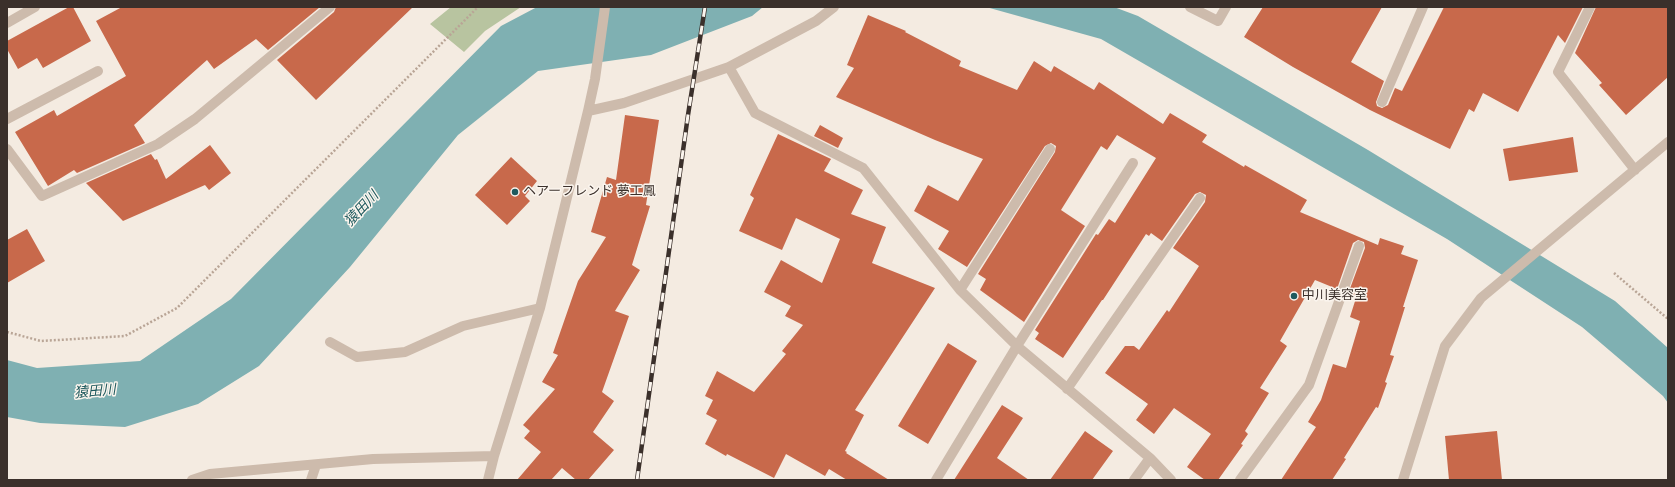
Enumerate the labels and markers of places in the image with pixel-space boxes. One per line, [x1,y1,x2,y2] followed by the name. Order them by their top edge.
[523,184,656,200] place label: ヘアーフレンド 夢工鳳
[510,187,520,197] marker: ヘアーフレンド 夢工鳳
[1302,288,1367,304] place label: 中川美容室
[1289,291,1299,301] marker: 中川美容室

